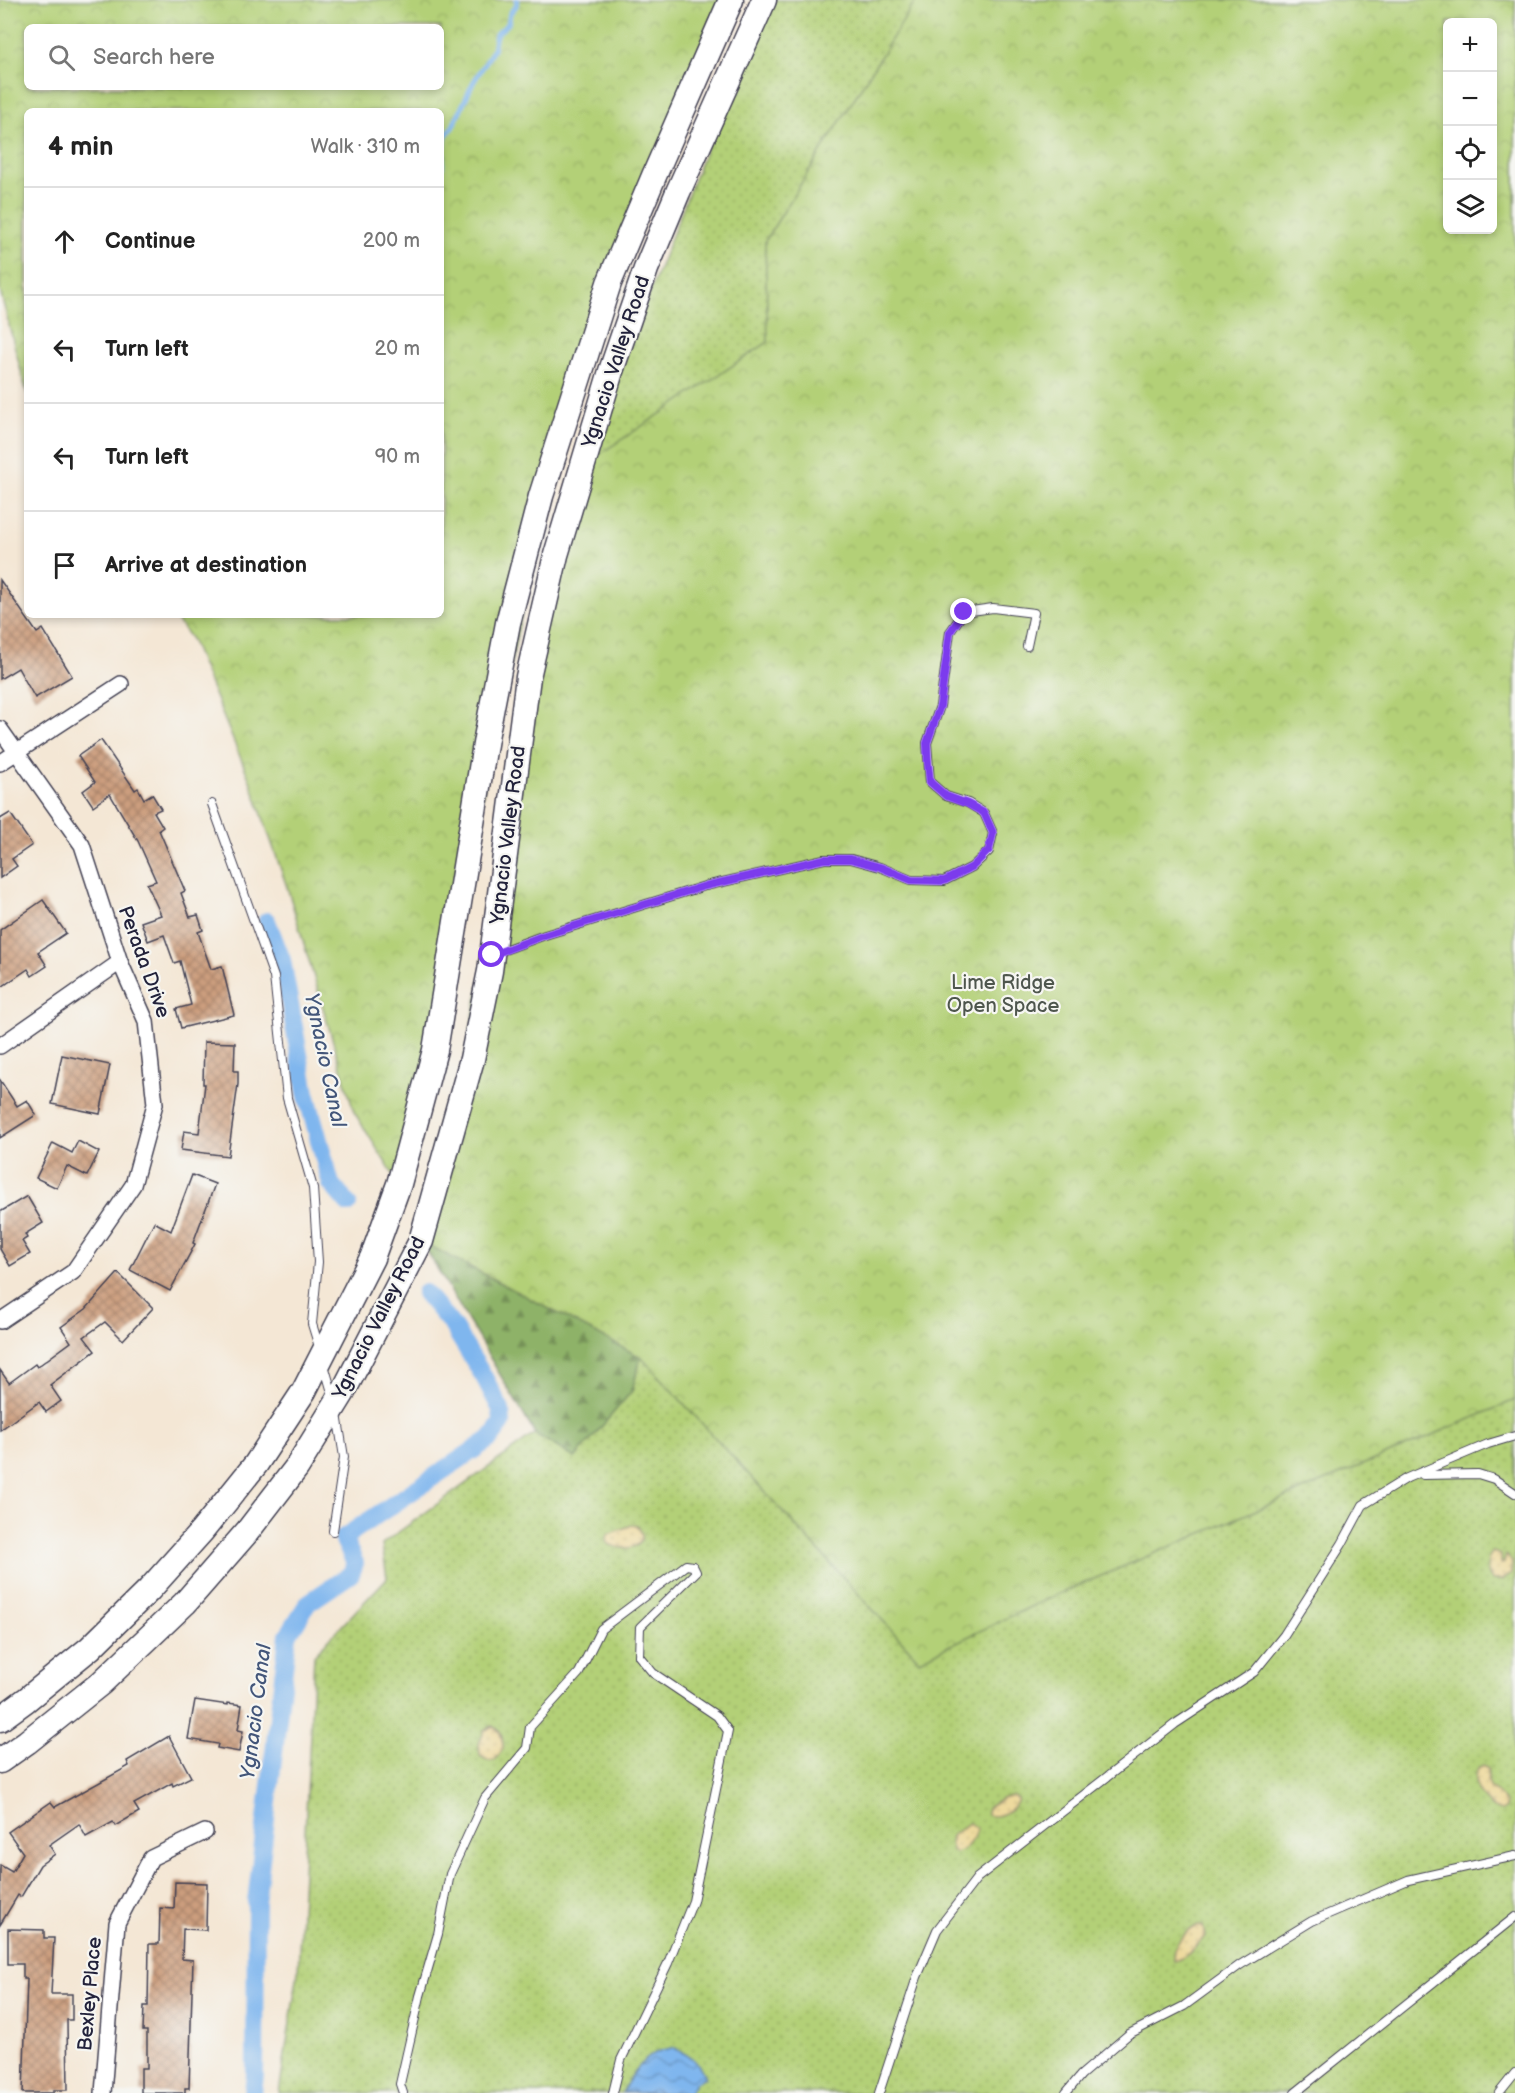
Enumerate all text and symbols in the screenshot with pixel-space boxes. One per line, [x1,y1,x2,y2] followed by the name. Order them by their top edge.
[1443,18,1497,234] map controls
[1443,18,1497,72] button: +
[24,24,444,90] search box
[45,41,78,74] icon: search
[93,44,215,71] text: Search here
[1443,72,1497,126] button: −
[1443,126,1497,180] button: locate
[48,132,113,163] text: 4 min
[311,135,420,159] text: Walk · 310 m
[1443,180,1497,234] button: layers
[48,225,81,258] icon: ahead
[105,228,195,255] text: Continue
[363,229,420,253] text: 200 m
[577,273,655,452] street label: Ygnacio Valley Road
[48,333,81,366] icon: left
[105,336,189,363] text: Turn left
[375,337,420,361] text: 20 m
[48,441,81,474] icon: left
[105,444,189,471] text: Turn left
[375,445,420,469] text: 90 m
[48,549,81,582] icon: arrive
[105,552,307,579] text: Arrive at destination
[950,598,976,624] route end
[485,744,531,927] street label: Ygnacio Valley Road
[113,903,175,1021] street label: Perada Drive
[478,941,504,967] route start
[947,971,1059,1018] park label: Lime Ridge Open Space
[299,991,352,1131] water label: Ygnacio Canal
[327,1233,430,1404] street label: Ygnacio Valley Road
[235,1642,277,1781] water label: Ygnacio Canal
[73,1936,107,2052] street label: Bexley Place

